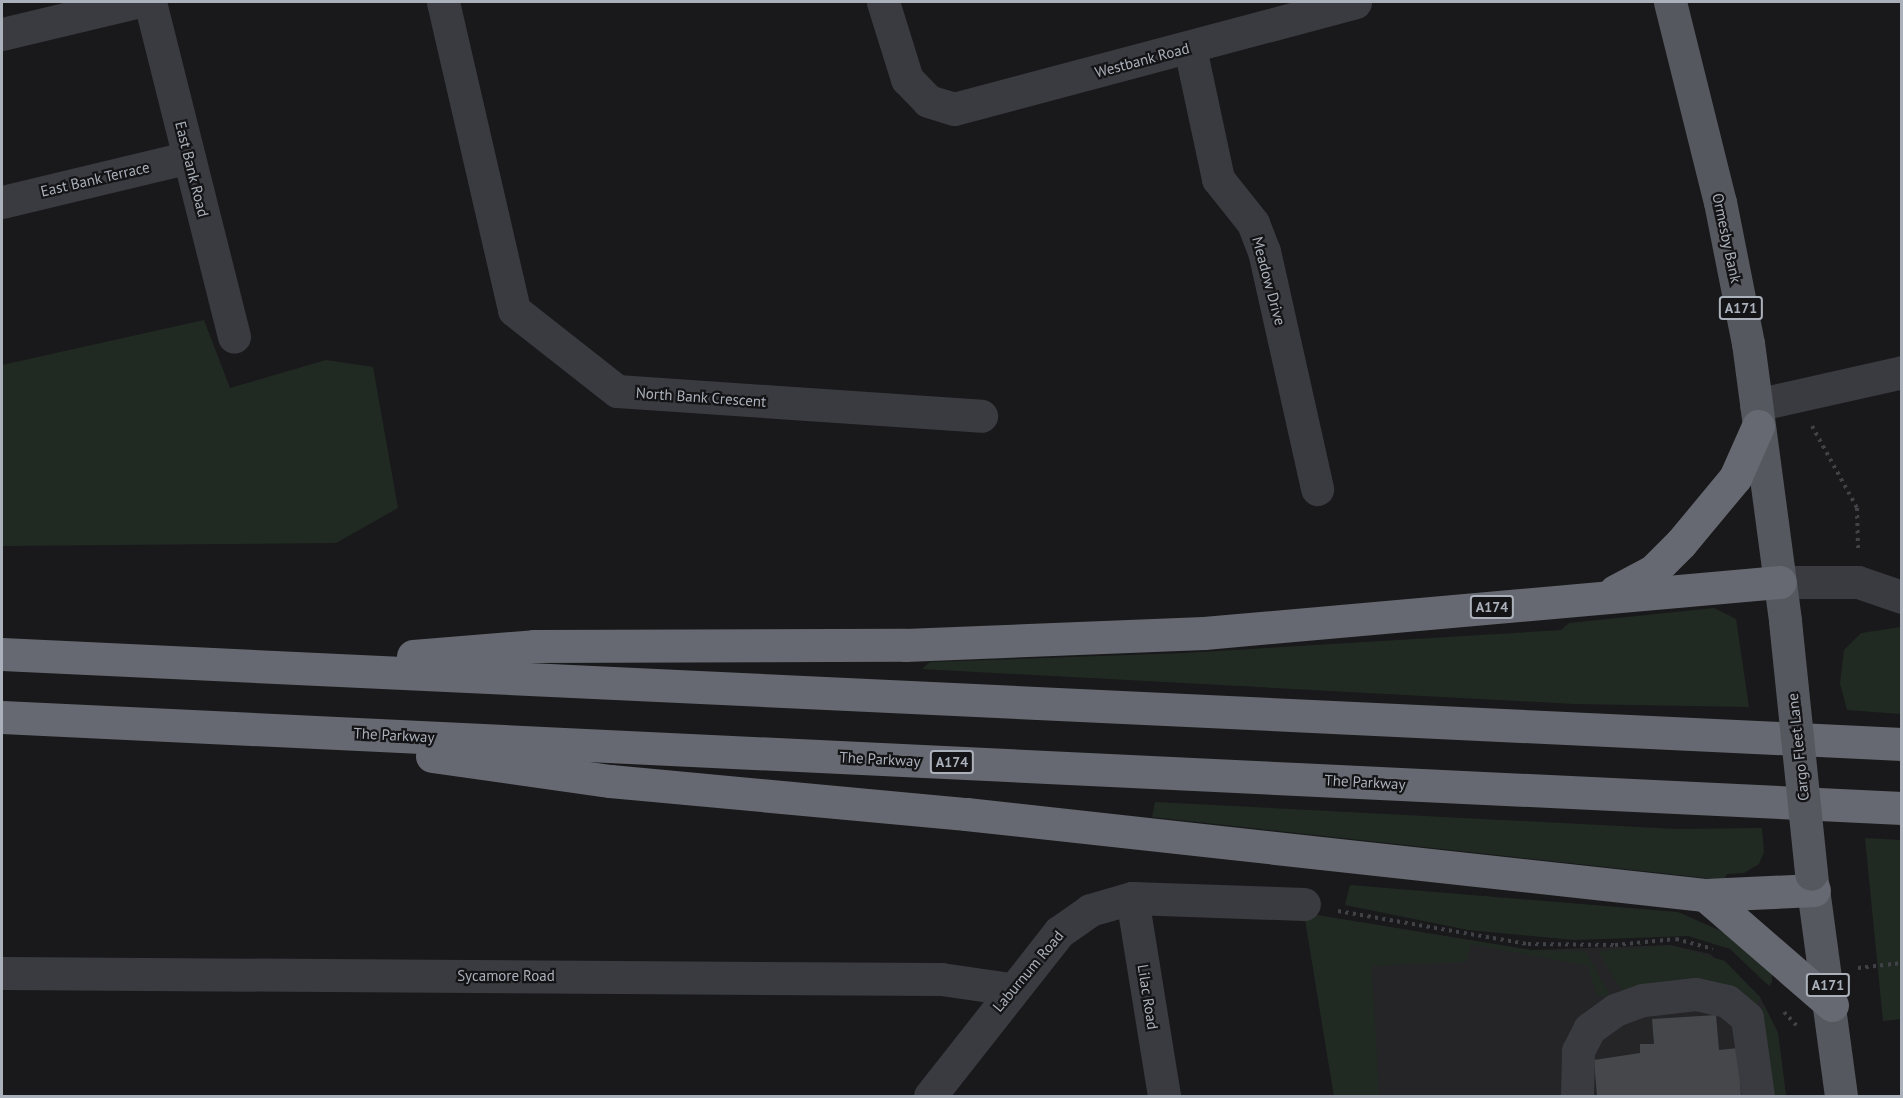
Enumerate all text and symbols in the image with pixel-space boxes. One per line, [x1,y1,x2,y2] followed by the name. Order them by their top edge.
[1093,39,1191,81] street label: Westbank Road
[171,119,213,219] street label: East Bank Road
[38,158,152,200] street label: East Bank Terrace
[1709,191,1745,285] street label: Ormesby Bank
[1248,234,1290,328] street label: Meadow Drive
[1718,297,1764,319] road number: A171
[635,383,767,411] street label: North Bank Crescent
[1470,596,1514,618] road number: A174
[1783,692,1813,802] street label: Cargo Fleet Lane
[353,724,435,746] street label: The Parkway
[839,748,921,770] street label: The Parkway
[930,751,974,773] road number: A174
[1324,771,1406,793] street label: The Parkway
[989,927,1067,1015] street label: Laburnum Road
[1134,963,1162,1031] street label: Lilac Road
[457,967,555,985] street label: Sycamore Road
[1806,974,1850,996] road number: A171

